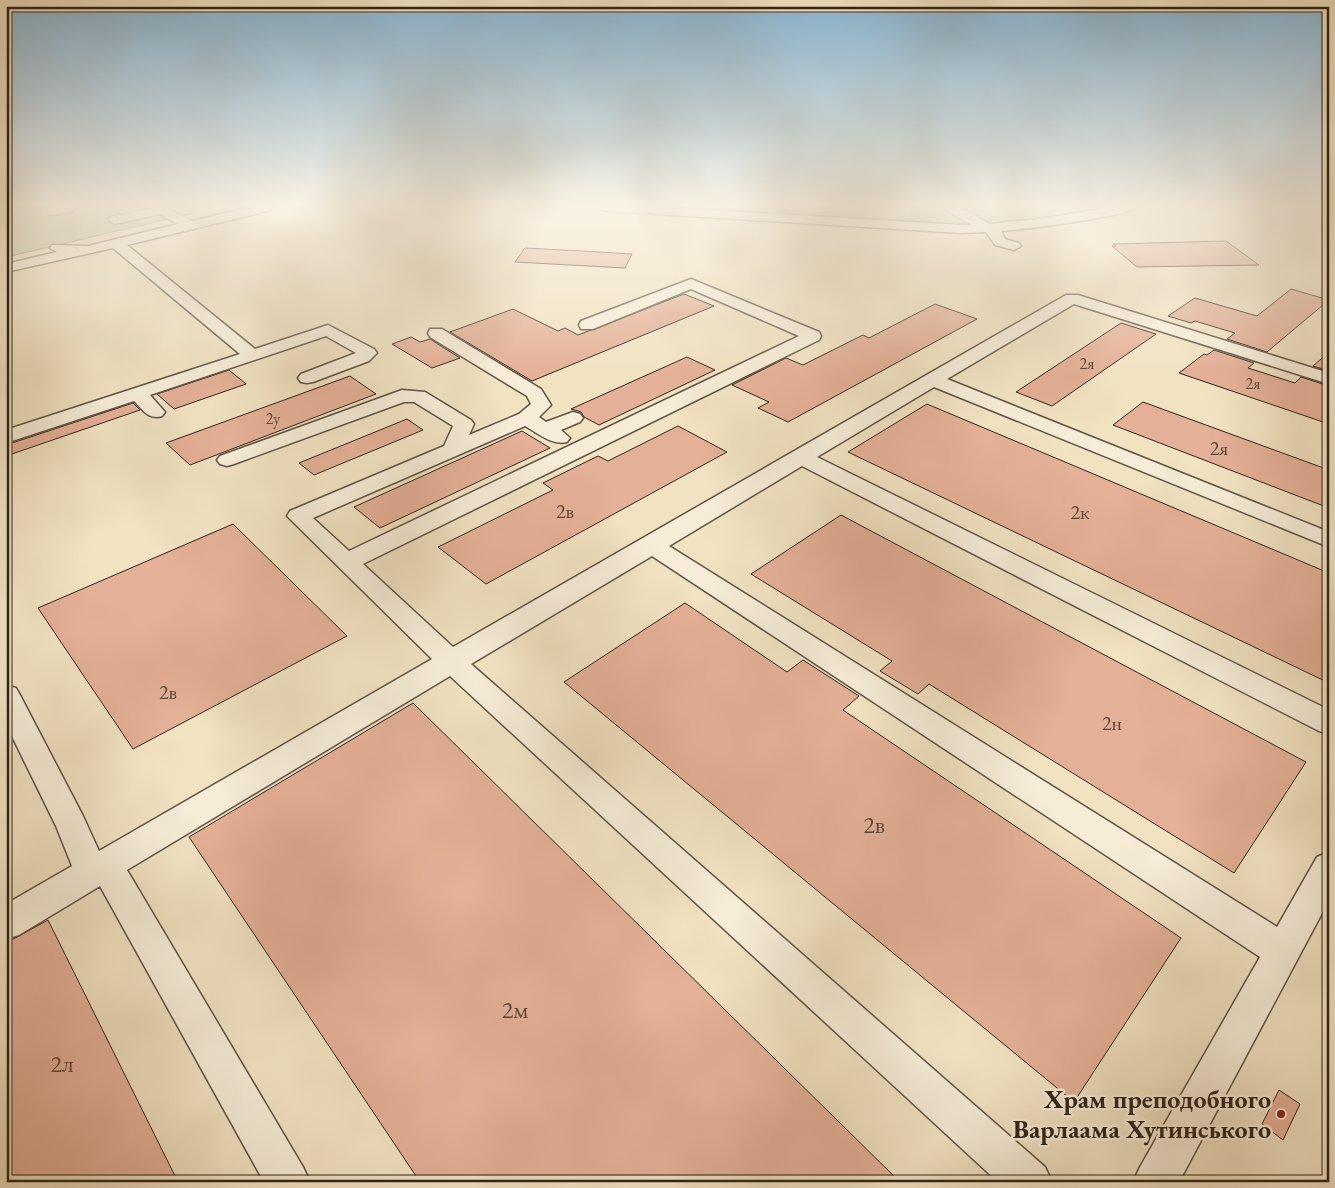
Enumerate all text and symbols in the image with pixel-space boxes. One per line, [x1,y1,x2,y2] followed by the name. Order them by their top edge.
[1080,353,1094,374] house number: 2я
[1246,373,1260,394] house number: 2я
[266,408,281,429] house number: 2у
[1210,435,1228,461] house number: 2я
[556,498,574,524] house number: 2в
[1070,499,1090,525] house number: 2к
[159,679,177,705] house number: 2в
[1102,710,1122,736] house number: 2н
[863,809,885,840] house number: 2в
[502,994,528,1025] house number: 2м
[50,1048,74,1079] house number: 2л
[1013,1082,1271,1146] place label: Храм преподобного Варлаама Хутинського
[1275,1108,1287,1120] marker: Храм преподобного Варлаама Хутинського

